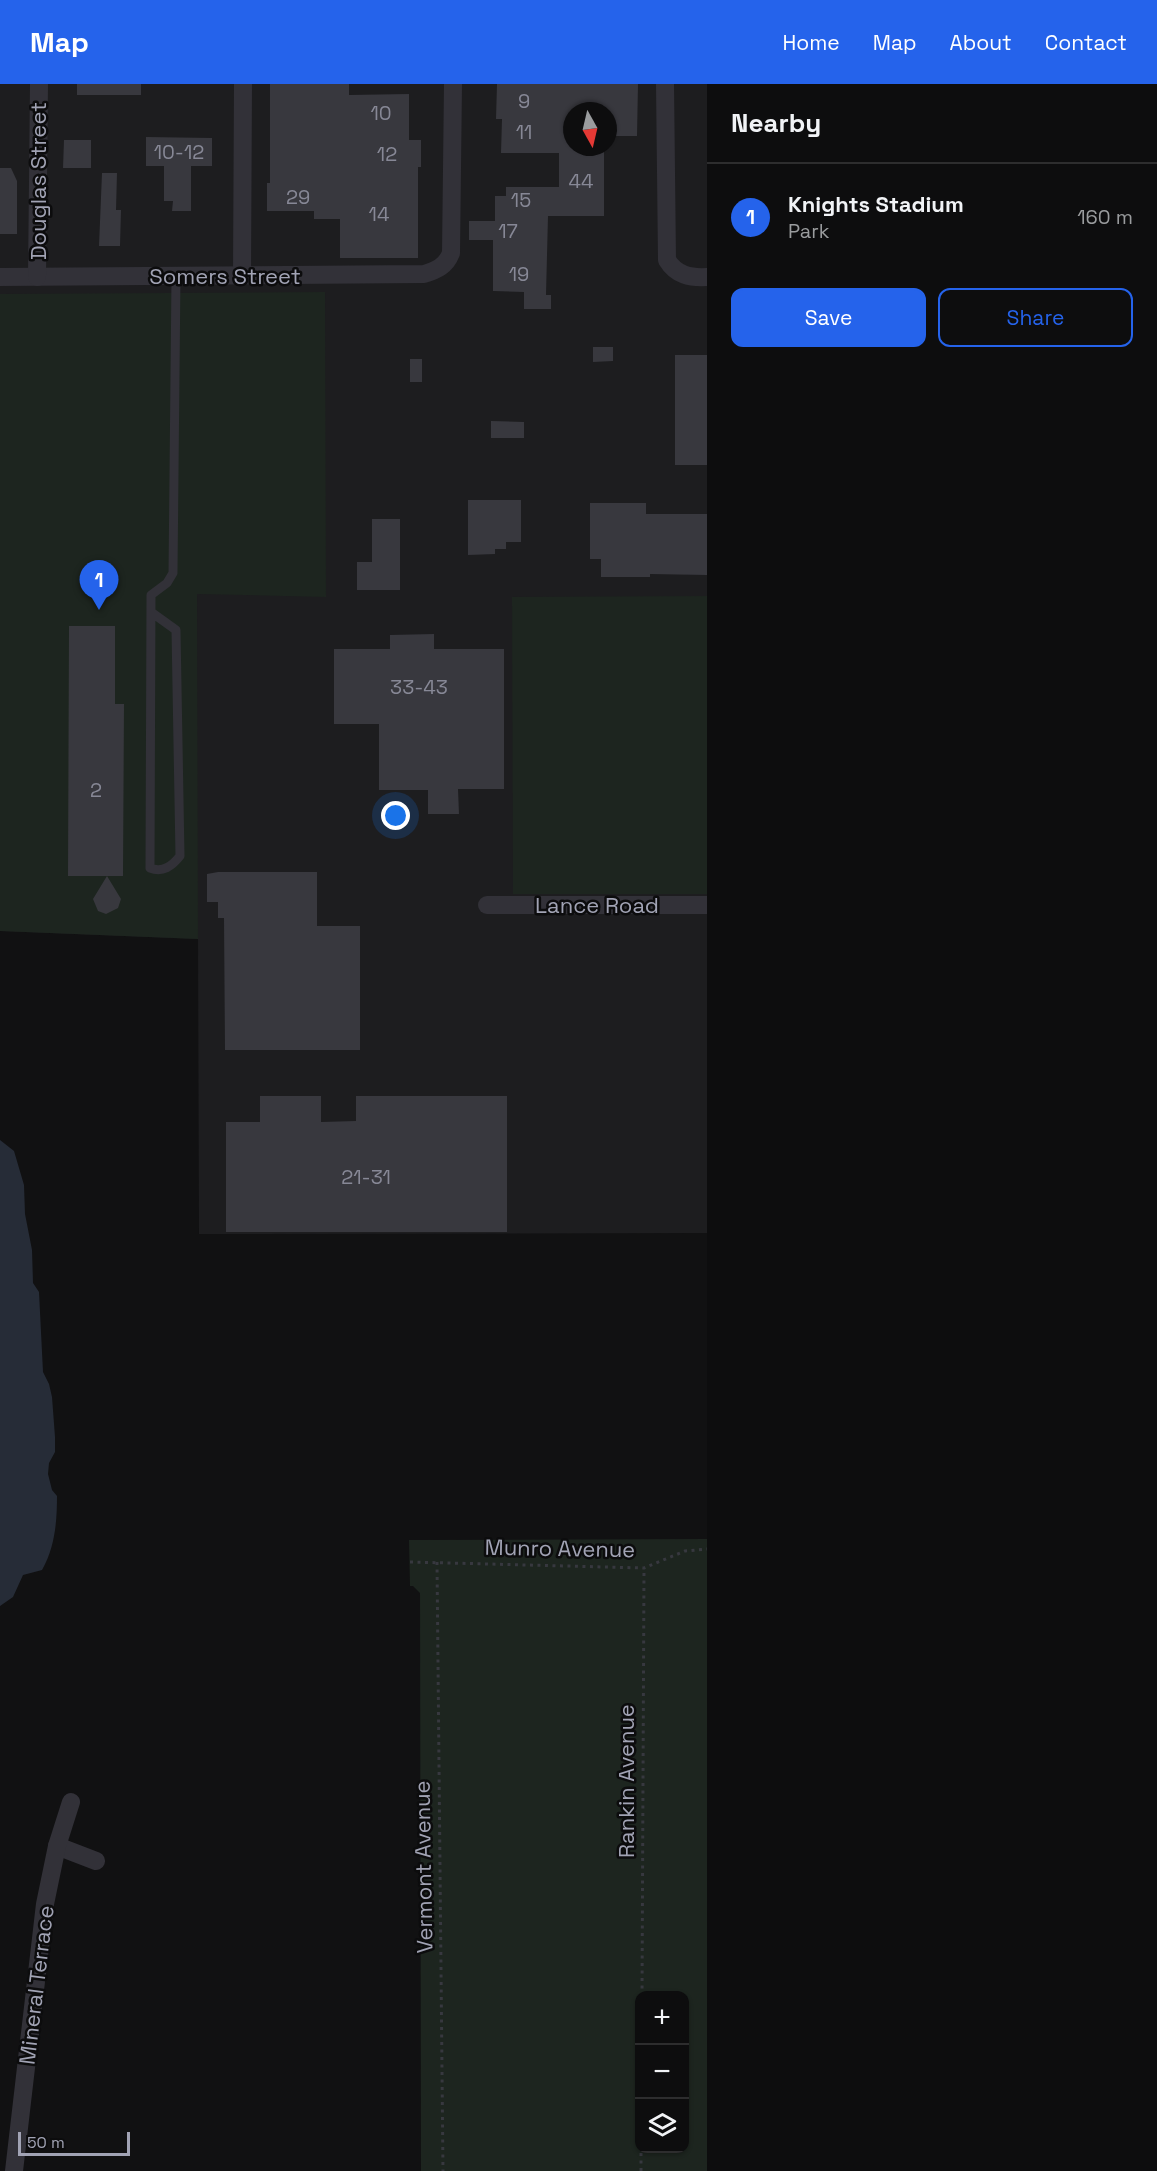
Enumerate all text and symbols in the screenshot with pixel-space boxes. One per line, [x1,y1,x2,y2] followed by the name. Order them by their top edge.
[30,24,89,60] text: Map
[782,29,840,56] text: Home
[873,29,917,56] text: Map
[950,29,1012,56] text: About
[1045,29,1127,56] text: Contact
[518,88,530,114] house number: 9
[370,100,392,126] house number: 10
[24,102,52,260] street label: Douglas Street
[563,102,617,156] north arrow
[731,106,821,140] text: Nearby
[516,119,532,145] house number: 11
[154,139,204,165] house number: 10-12
[377,141,397,167] house number: 12
[569,168,594,194] house number: 44
[286,184,310,210] house number: 29
[511,187,531,213] house number: 15
[788,190,964,218] text: Knights Stadium
[369,201,389,227] house number: 14
[746,204,755,230] text: 1
[1077,204,1133,230] text: 160 m
[498,218,518,244] house number: 17
[788,218,830,244] text: Park
[509,261,529,287] house number: 19
[149,262,301,290] street label: Somers Street
[731,288,926,347] button: Save
[938,288,1133,347] button: Share
[80,560,118,610] pin: 1
[390,674,448,700] house number: 33-43
[90,777,102,803] house number: 2
[381,801,410,830] your location
[535,891,659,919] street label: Lance Road
[341,1164,391,1190] house number: 21-31
[484,1533,636,1563] street label: Munro Avenue
[612,1704,640,1858] street label: Rankin Avenue
[407,1780,439,1954] street label: Vermont Avenue
[12,1904,60,2066] street label: Mineral Terrace
[635,1991,689,2153] map controls
[635,1991,689,2045] button: +
[635,2045,689,2099] button: −
[635,2099,689,2153] button: layers
[18,2129,130,2156] scale bar
[27,2132,65,2153] text: 50 m

